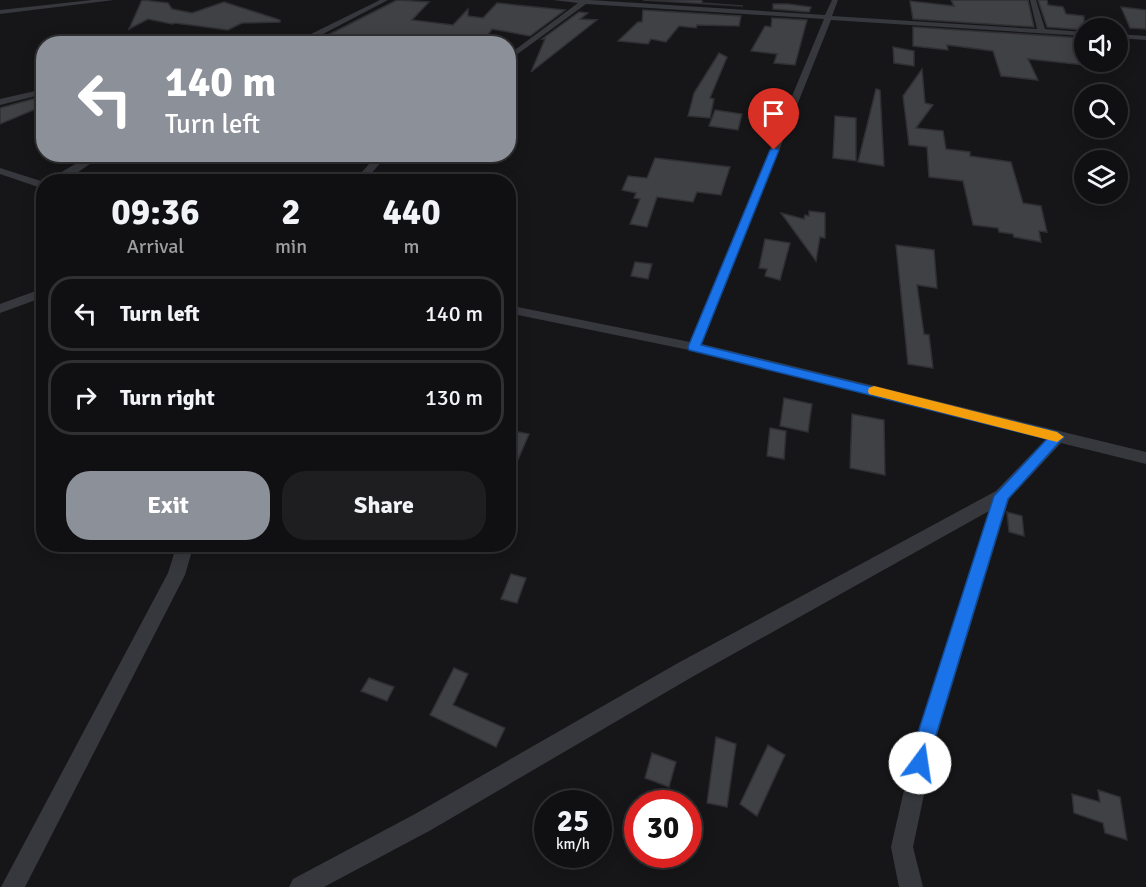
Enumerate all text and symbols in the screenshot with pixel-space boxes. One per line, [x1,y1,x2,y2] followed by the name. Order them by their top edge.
[1074,18,1128,204] map controls
[1074,18,1128,72] button: sound
[165,57,276,108] text: 140 m
[66,60,144,138] icon: left
[1074,84,1128,138] button: search
[748,88,799,150] pin
[757,97,790,130] icon: arrive
[165,108,260,141] text: Turn left
[1074,150,1128,204] button: layers
[111,190,200,235] text: 09:36
[281,190,301,235] text: 2
[382,190,441,235] text: 440
[127,234,184,259] text: Arrival
[275,234,307,259] text: min
[404,234,420,259] text: m
[69,297,102,330] icon: left
[120,300,200,327] text: Turn left
[425,300,483,327] text: 140 m
[69,381,102,414] icon: right
[120,384,215,411] text: Turn right
[425,384,483,411] text: 130 m
[66,471,270,540] button: Exit
[282,471,486,540] button: Share
[888,731,952,795] position arrow
[624,790,702,868] speed limit sign: 30
[557,803,589,840] text: 25
[556,835,590,853] text: km/h

